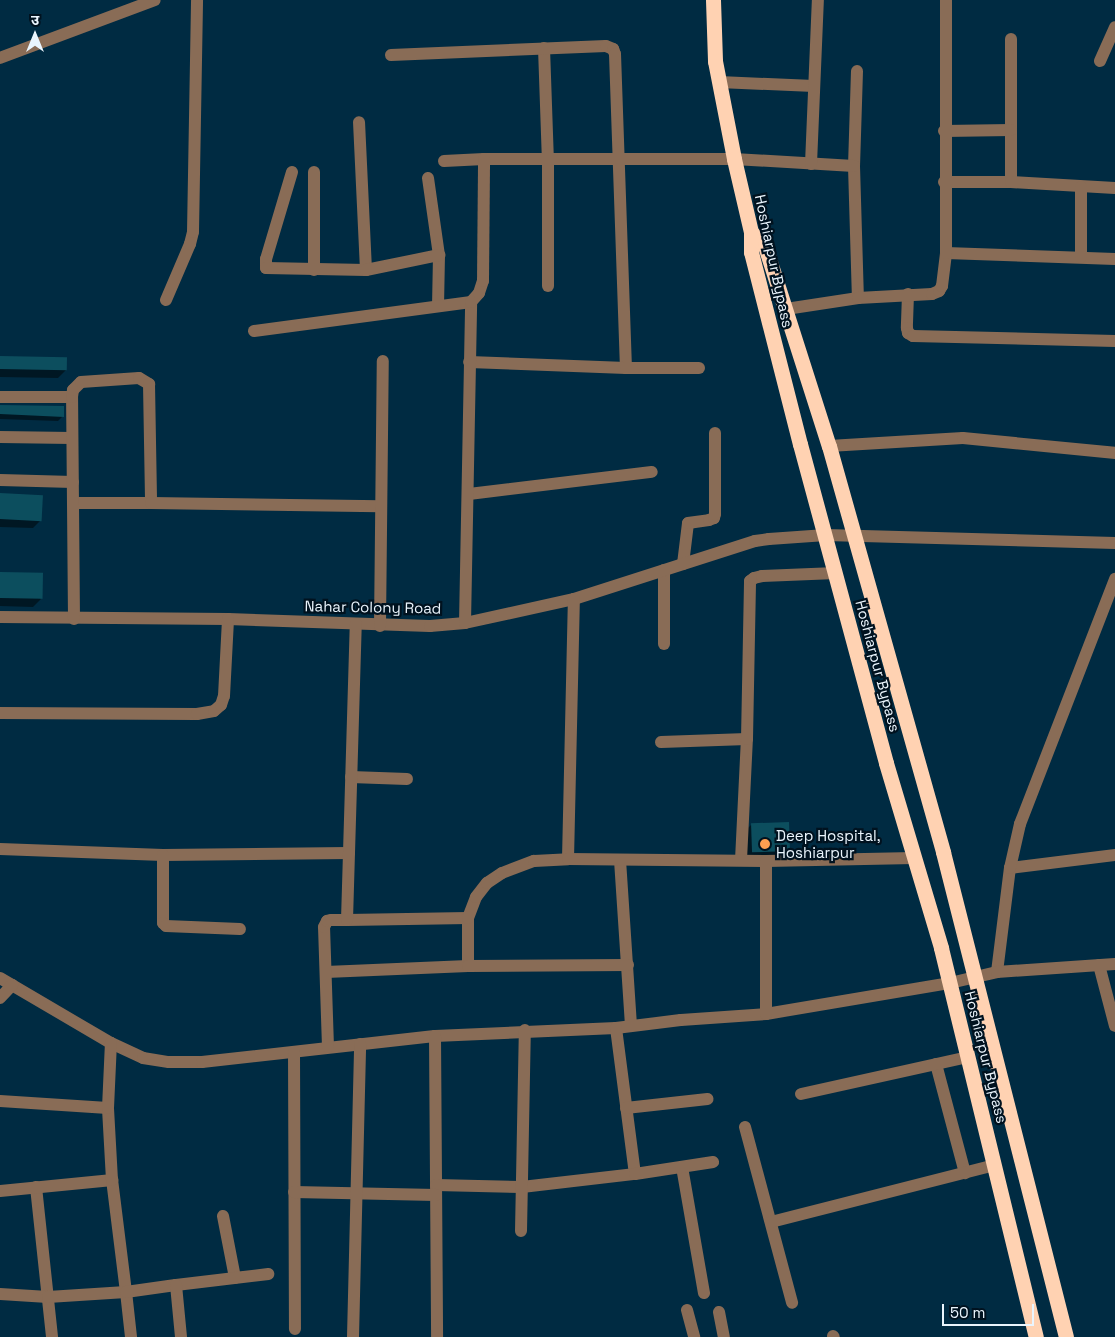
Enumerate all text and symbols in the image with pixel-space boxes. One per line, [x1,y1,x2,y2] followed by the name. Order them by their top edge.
[10,10,60,60] north arrow
[31,11,39,29] text: उ
[751,193,797,329] street label: Hoshiarpur Bypass
[305,597,441,617] street label: Nahar Colony Road
[852,598,904,734] street label: Hoshiarpur Bypass
[776,826,880,861] place label: Deep Hospital, Hoshiarpur
[758,837,772,851] marker: Deep Hospital, Hoshiarpur
[961,989,1011,1125] street label: Hoshiarpur Bypass
[945,1294,1038,1326] scale bar
[950,1303,985,1322] text: 50 m

